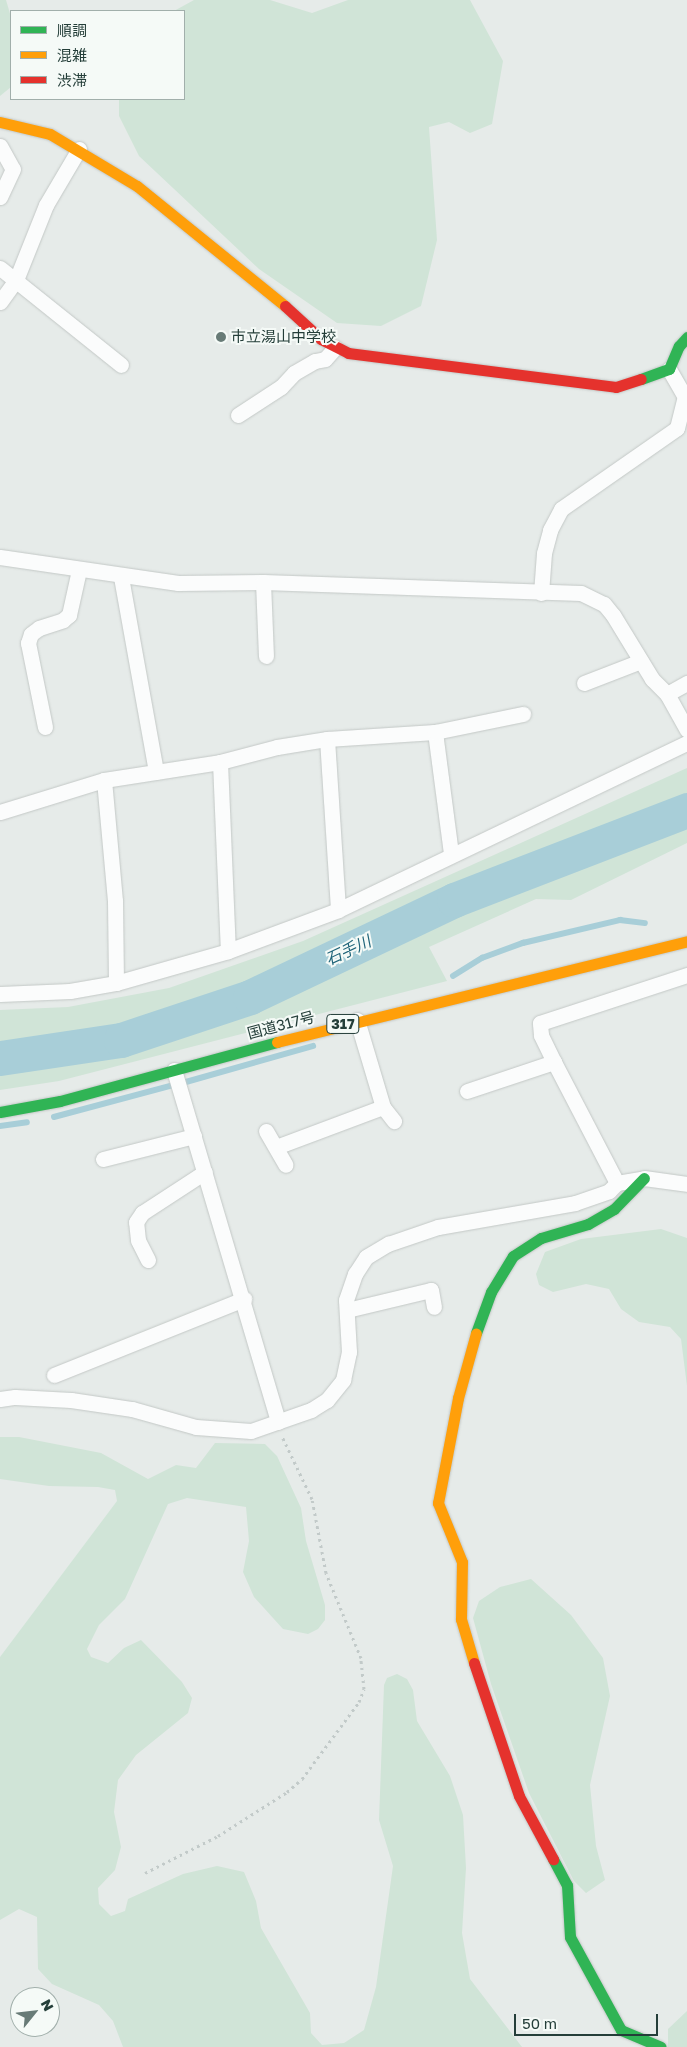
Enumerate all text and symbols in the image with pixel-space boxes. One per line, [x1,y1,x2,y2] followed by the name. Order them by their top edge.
[10,10,185,100] legend
[57,21,87,39] text: 順調
[57,46,87,64] text: 混雑
[57,71,87,89] text: 渋滞
[231,328,336,346] place label: 市立湯山中学校
[215,331,227,343] marker: 市立湯山中学校
[322,931,374,969] water label: 石手川
[245,1007,317,1043] street label: 国道317号
[326,1012,360,1036] road number: 317
[10,1987,60,2037] north arrow
[38,1996,58,2014] text: N
[517,2004,661,2036] scale bar
[522,2014,557,2032] text: 50 m

